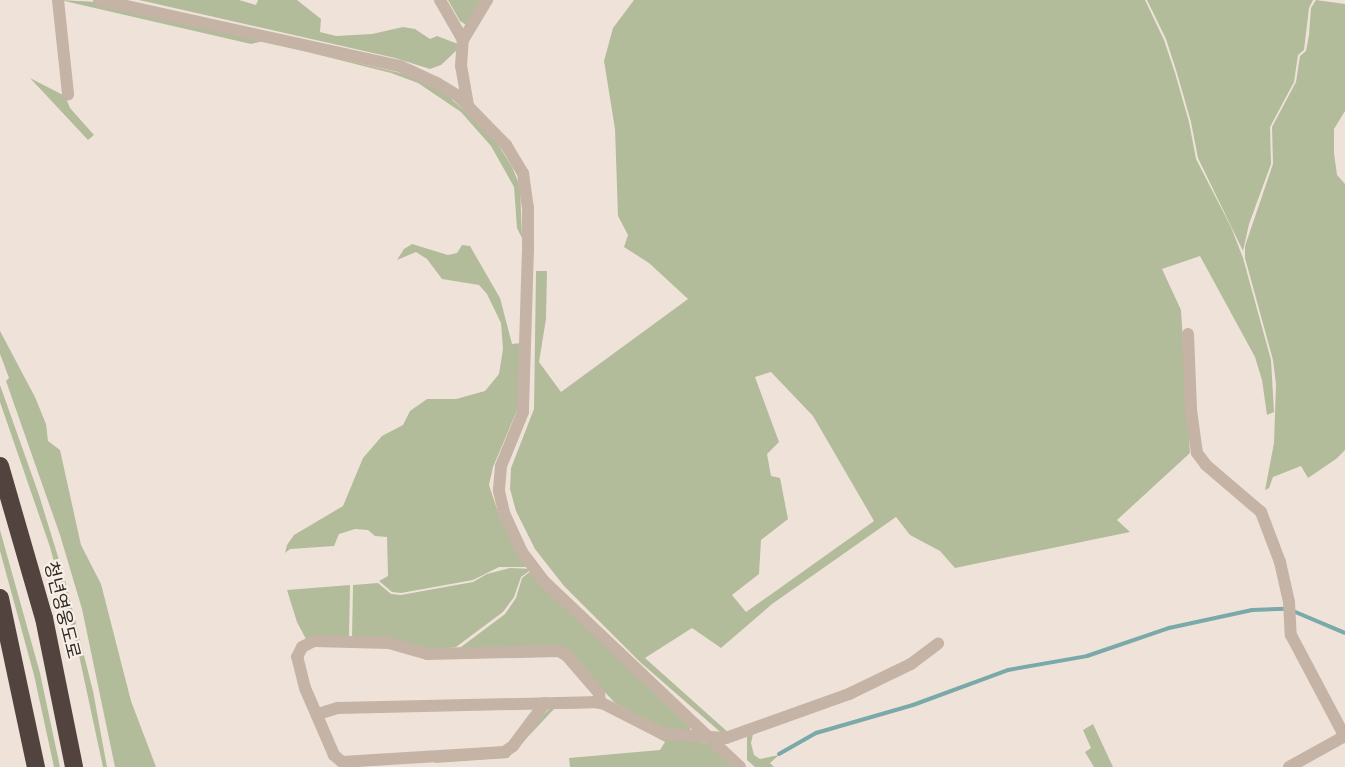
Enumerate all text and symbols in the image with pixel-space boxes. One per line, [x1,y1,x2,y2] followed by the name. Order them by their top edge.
[40,559,84,661] street label: 청년영웅도로

